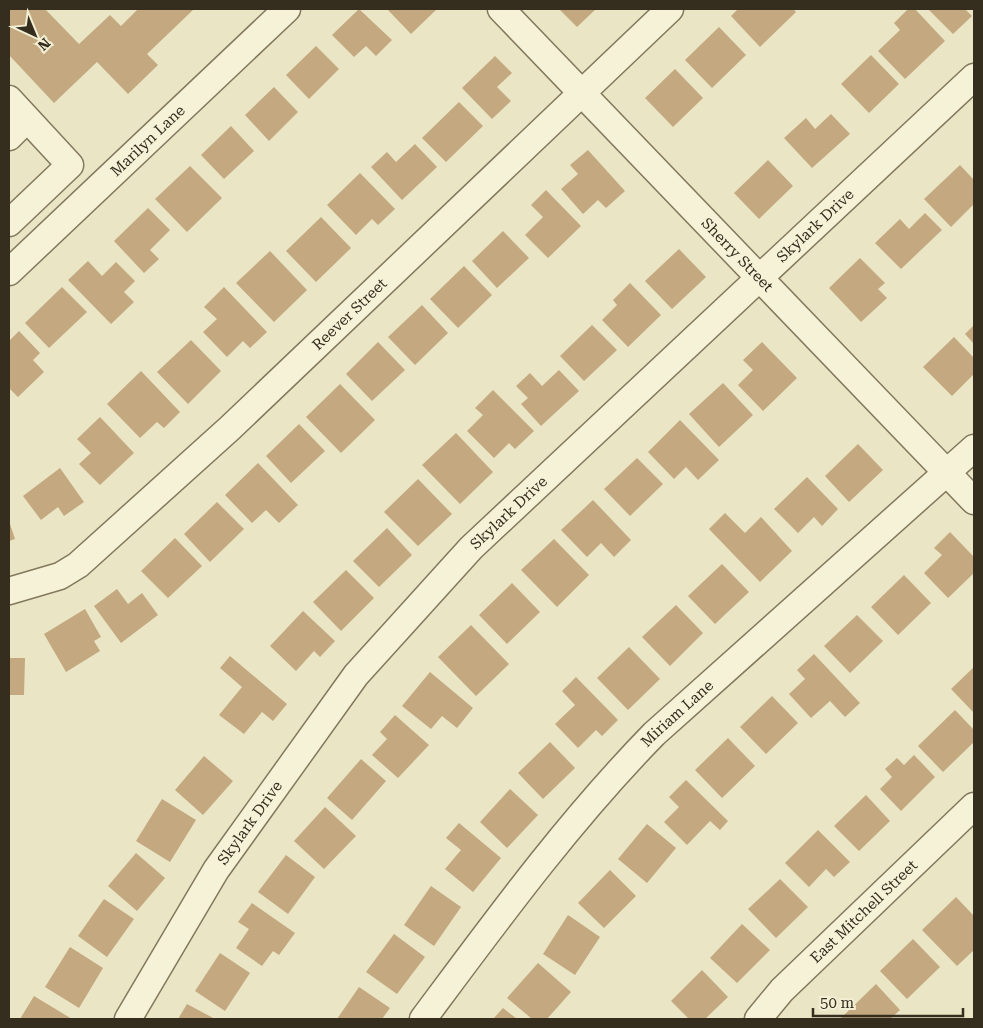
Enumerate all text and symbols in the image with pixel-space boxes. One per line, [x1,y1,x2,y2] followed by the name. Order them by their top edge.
[10,10,60,60] north arrow
[34,35,53,54] text: N
[107,101,189,180] street label: Marilyn Lane
[773,185,858,266] street label: Skylark Drive
[698,214,777,296] street label: Sherry Street
[308,274,391,354] street label: Reever Street
[466,472,551,553] street label: Skylark Drive
[637,676,717,751] street label: Miriam Lane
[214,777,286,868] street label: Skylark Drive
[807,856,921,967] street label: East Mitchell Street
[813,986,963,1018] scale bar
[820,994,855,1012] text: 50 m

